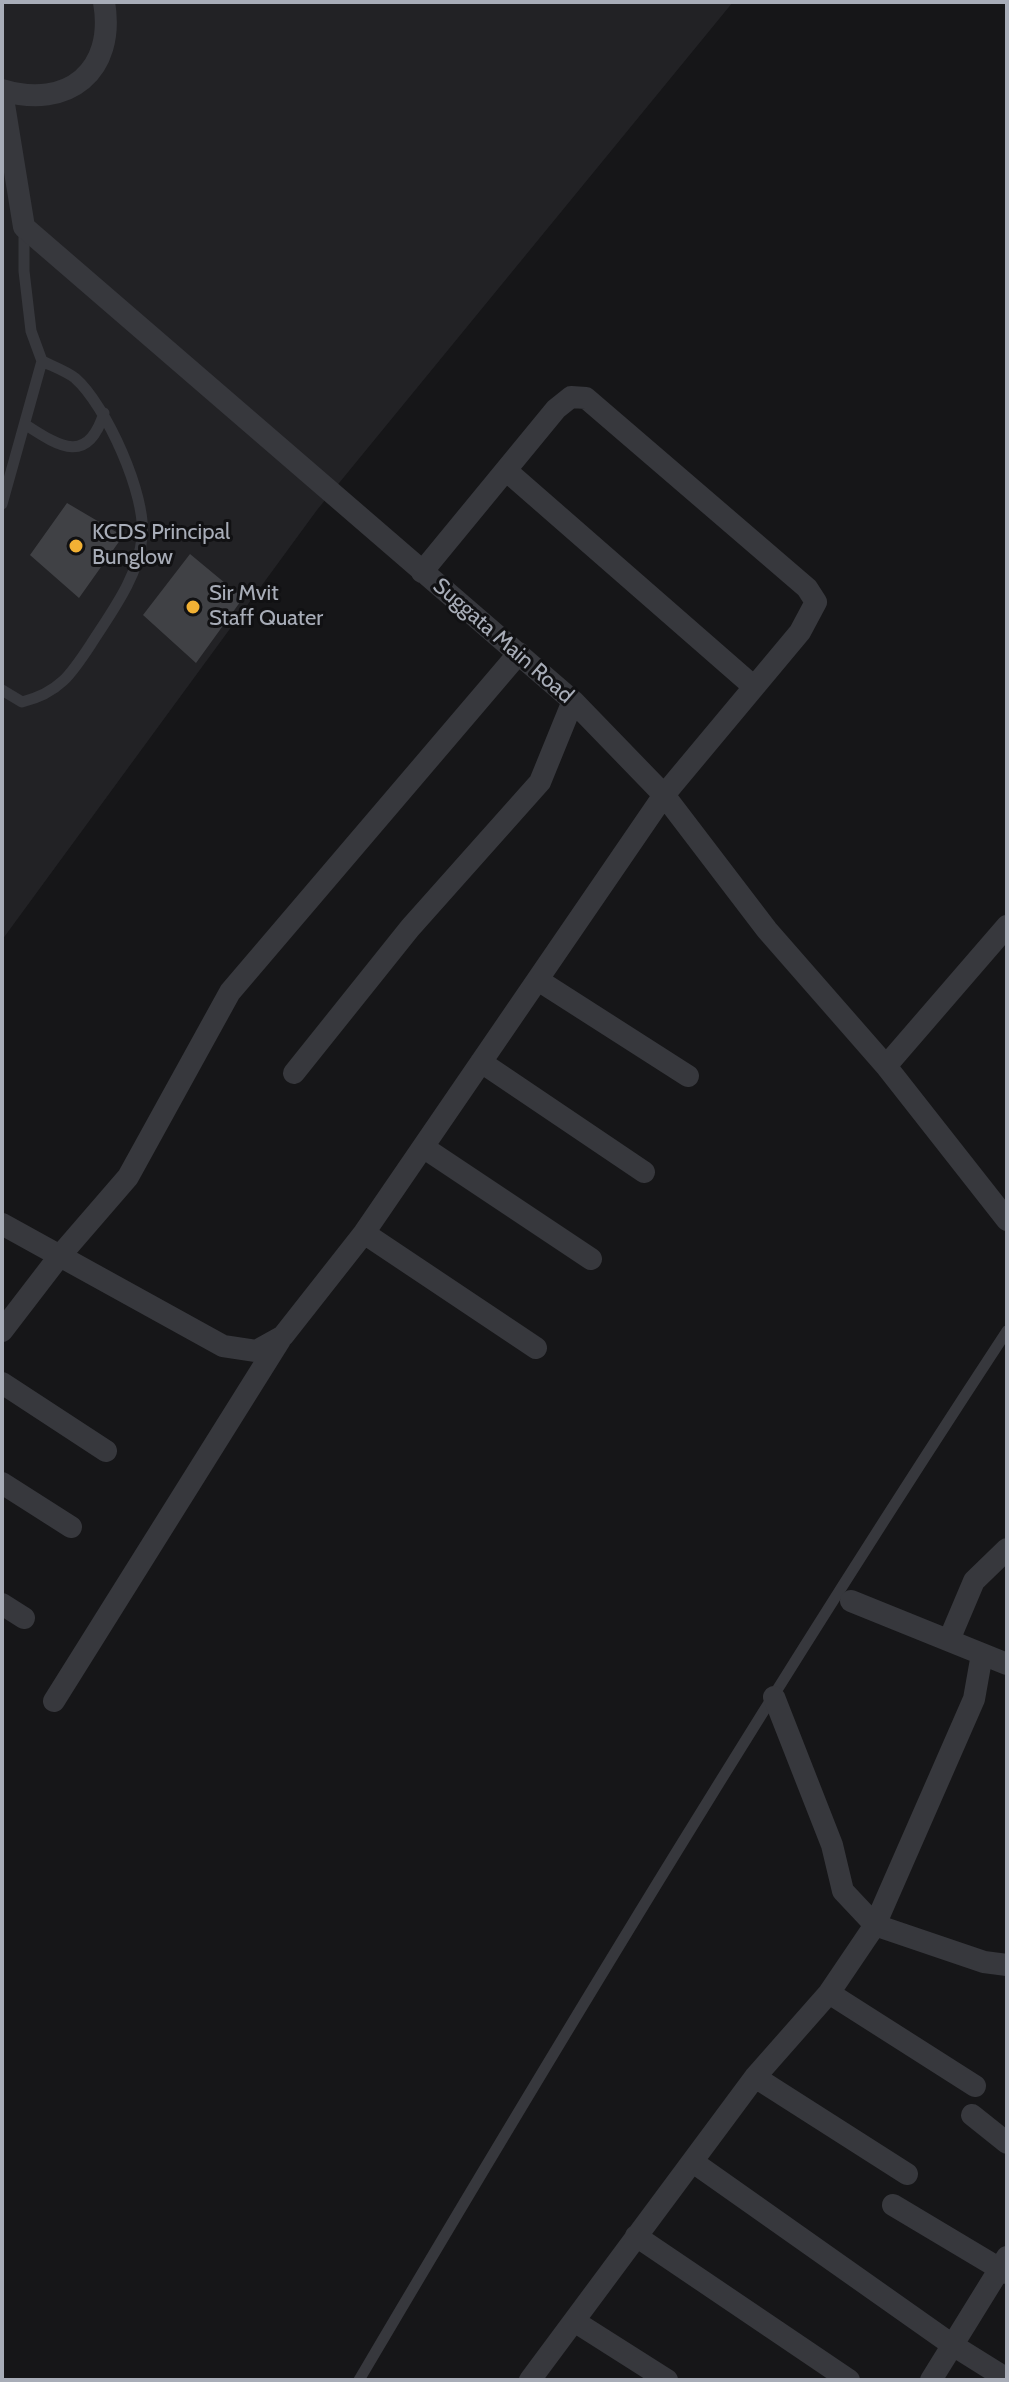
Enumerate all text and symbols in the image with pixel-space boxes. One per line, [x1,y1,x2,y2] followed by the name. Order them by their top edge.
[92,520,230,572] place label: KCDS Principal Bunglow
[67,537,85,555] marker: KCDS Principal Bunglow
[427,573,579,709] street label: Suggata Main Road
[209,581,323,632] place label: Sir Mvit Staff Quater
[184,598,202,616] marker: Sir Mvit Staff Quater

